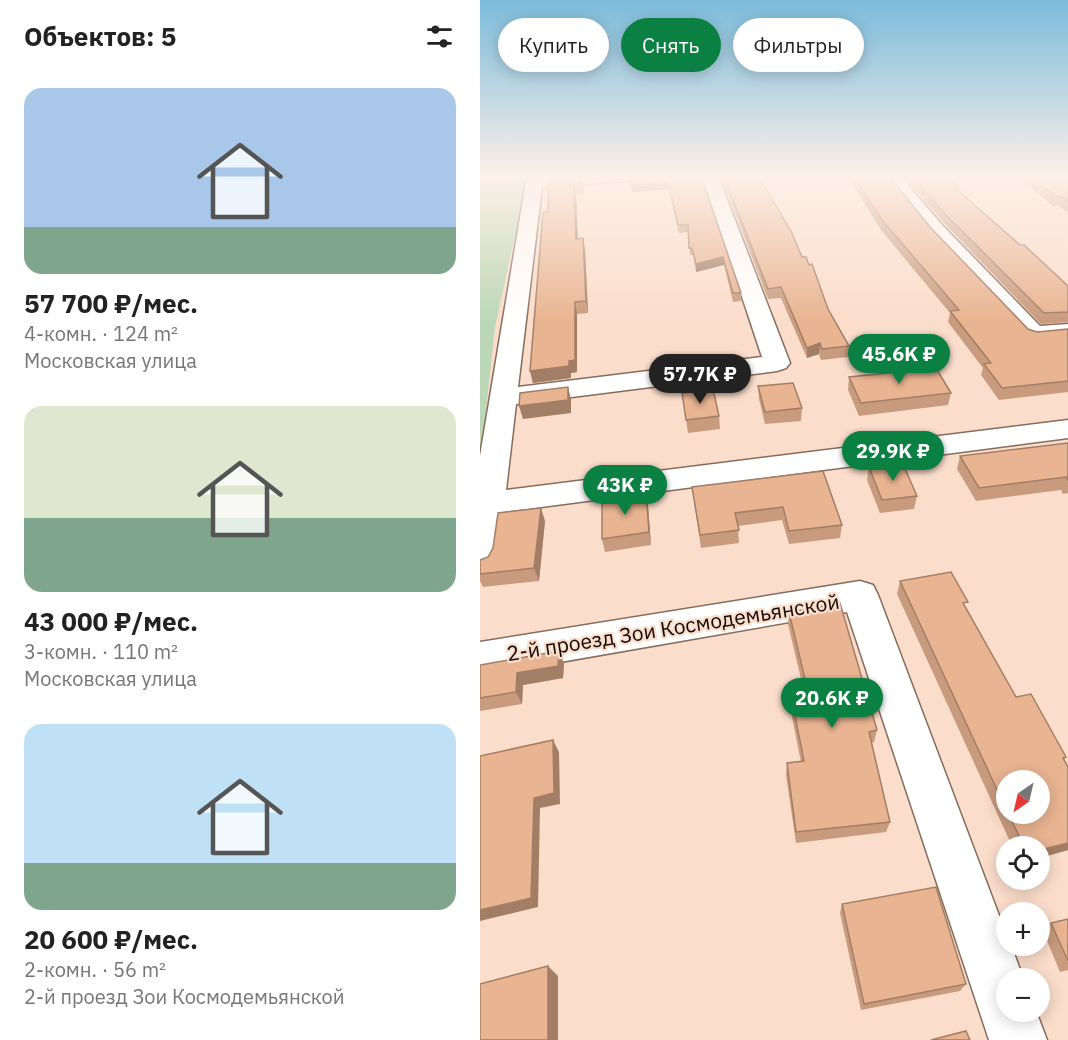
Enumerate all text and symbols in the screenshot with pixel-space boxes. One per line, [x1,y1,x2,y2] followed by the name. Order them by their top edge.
[498,18,609,72] chip: Купить
[621,18,721,72] chip: Снять
[733,18,864,72] chip: Фильтры
[24,19,176,53] text: Объектов: 5
[423,20,456,53] icon: filters
[186,127,294,235] icon: home
[24,286,198,320] text: 57 700 ₽/мес.
[24,320,178,347] text: 4-комн. · 124 m²
[844,334,954,385] pin: 45.6K ₽
[862,340,936,367] text: 45.6K ₽
[24,347,197,374] text: Московская улица
[645,354,755,405] pin: 57.7K ₽
[663,360,737,387] text: 57.7K ₽
[838,431,948,482] pin: 29.9K ₽
[856,437,930,464] text: 29.9K ₽
[186,445,294,553] icon: home
[583,465,667,516] pin: 43K ₽
[597,471,653,498] text: 43K ₽
[505,587,841,667] street label: 2-й проезд Зои Космодемьянской
[24,604,198,638] text: 43 000 ₽/мес.
[24,638,178,665] text: 3-комн. · 110 m²
[24,665,197,692] text: Московская улица
[777,678,887,729] pin: 20.6K ₽
[795,684,869,711] text: 20.6K ₽
[186,763,294,871] icon: home
[996,770,1050,824] north arrow
[996,770,1050,1022] map controls
[996,836,1050,890] button: locate
[996,902,1050,956] button: +
[24,922,198,956] text: 20 600 ₽/мес.
[24,956,166,983] text: 2-комн. · 56 m²
[996,968,1050,1022] button: −
[24,983,344,1010] text: 2-й проезд Зои Космодемьянской

